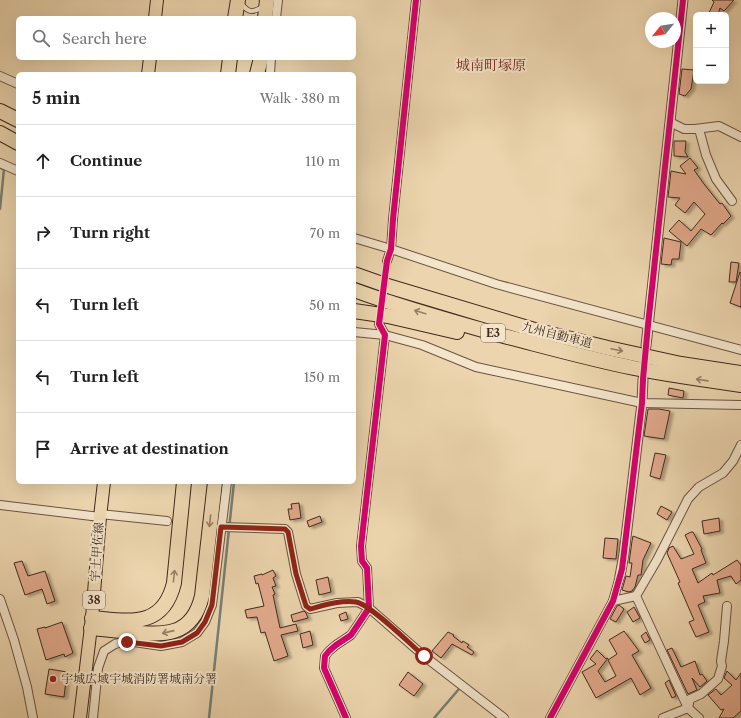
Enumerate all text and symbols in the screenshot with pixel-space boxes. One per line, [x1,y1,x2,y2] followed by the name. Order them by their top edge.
[645,12,681,48] north arrow
[693,12,729,84] map controls
[693,12,729,48] button: +
[16,16,356,60] search box
[30,27,52,49] icon: search
[62,29,147,48] text: Search here
[693,48,729,84] button: −
[456,56,526,74] district label: 城南町塚原
[32,88,80,108] text: 5 min
[260,90,340,106] text: Walk · 380 m
[32,150,54,172] icon: ahead
[70,151,142,170] text: Continue
[305,153,340,169] text: 110 m
[32,222,54,244] icon: right
[70,223,150,242] text: Turn right
[310,225,340,241] text: 70 m
[32,294,54,316] icon: left
[70,295,139,314] text: Turn left
[309,297,340,313] text: 50 m
[414,308,427,315] one-way arrow
[520,319,594,351] street label: 九州自動車道
[481,324,505,342] road number: E3
[610,346,623,354] one-way arrow
[32,366,54,388] icon: left
[70,367,139,386] text: Turn left
[304,369,340,385] text: 150 m
[696,376,709,384] one-way arrow
[32,438,54,460] icon: arrive
[70,439,229,458] text: Arrive at destination
[207,514,214,527] one-way arrow
[87,522,106,582] street label: 宇土甲佐線
[171,570,178,583] one-way arrow
[83,591,105,609] road number: 38
[161,629,174,637] one-way arrow
[118,633,136,651] route end
[415,647,433,665] route start
[61,671,217,686] place label: 宇城広域宇城消防署城南分署
[48,674,58,684] marker: 宇城広域宇城消防署城南分署

